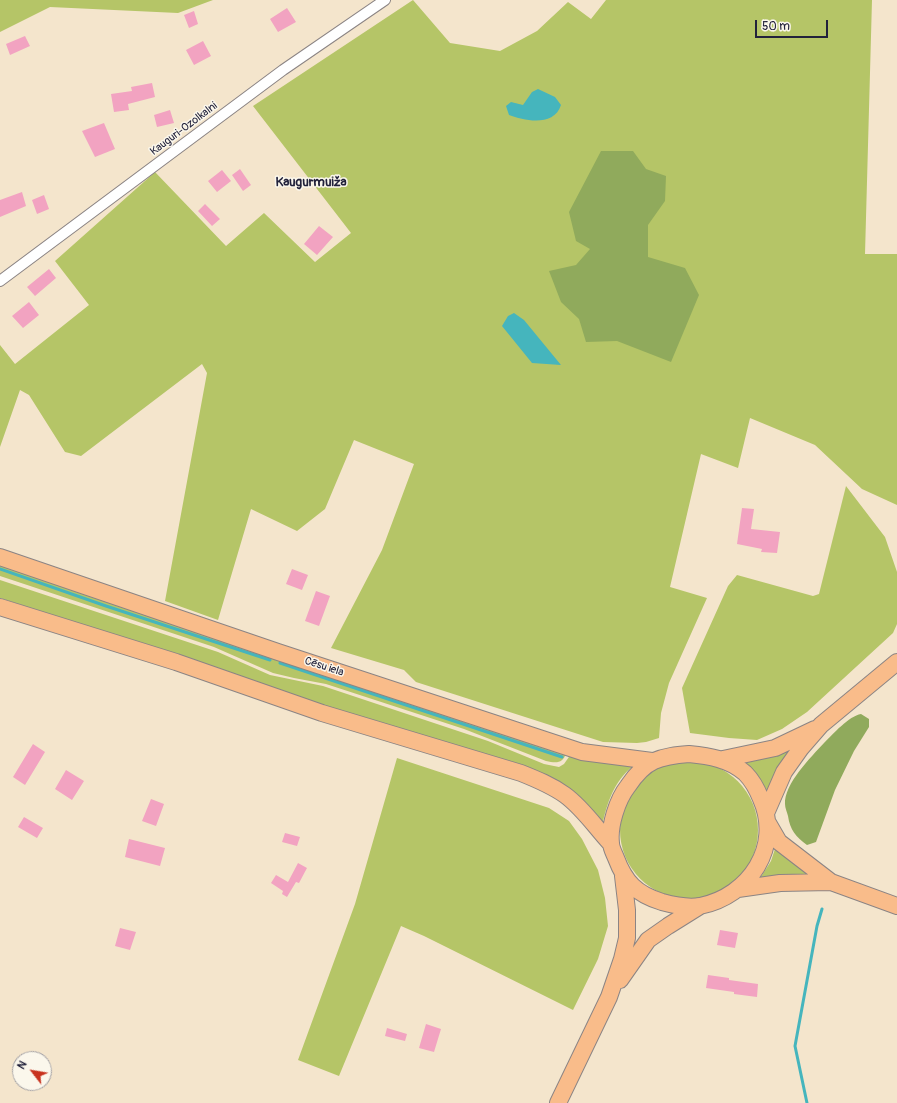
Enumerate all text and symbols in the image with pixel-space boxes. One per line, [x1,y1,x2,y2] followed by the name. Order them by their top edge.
[757,12,830,38] scale bar
[762,19,790,34] text: 50 m
[148,100,220,158] street label: Kauguri-Ozolkalni
[275,175,347,191] district label: Kaugurmuiža
[303,654,345,680] street label: Cēsu iela
[12,1051,52,1091] north arrow
[15,1059,30,1072] text: N

